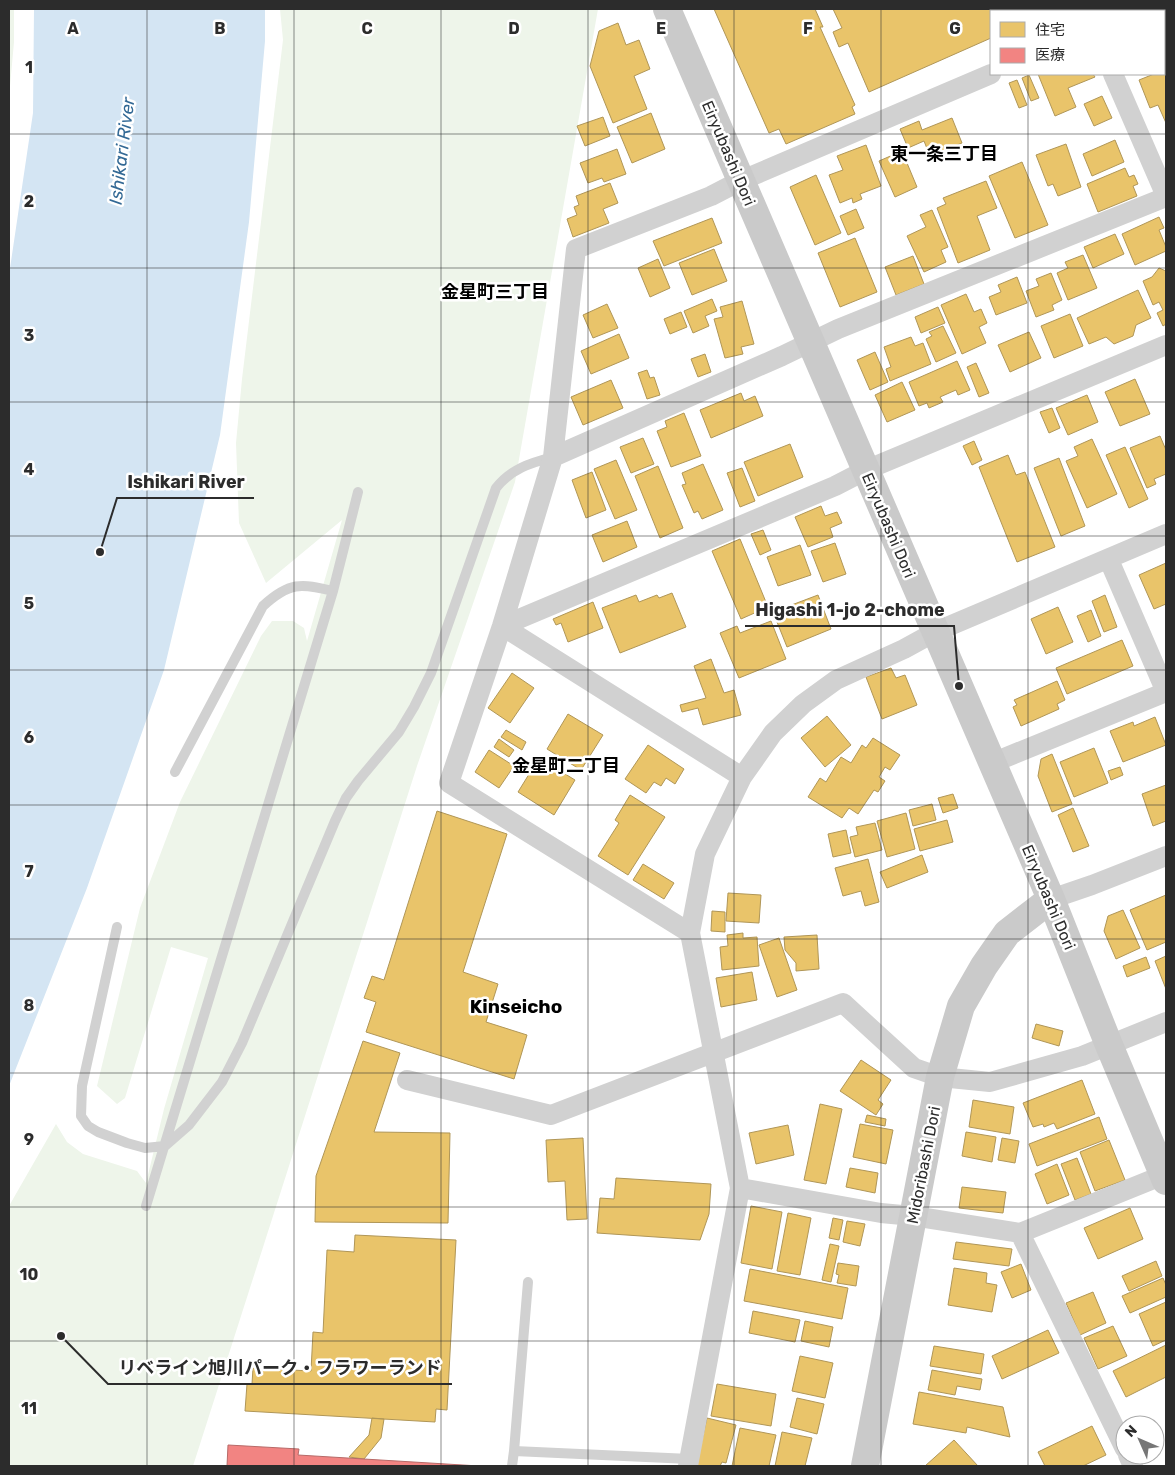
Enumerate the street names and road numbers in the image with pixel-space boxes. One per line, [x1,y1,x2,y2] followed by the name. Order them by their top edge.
[698,98,759,209] street label: Eiryubashi Dori
[858,470,919,581] street label: Eiryubashi Dori
[1018,842,1079,953] street label: Eiryubashi Dori
[903,1105,944,1226] street label: Midoribashi Dori

